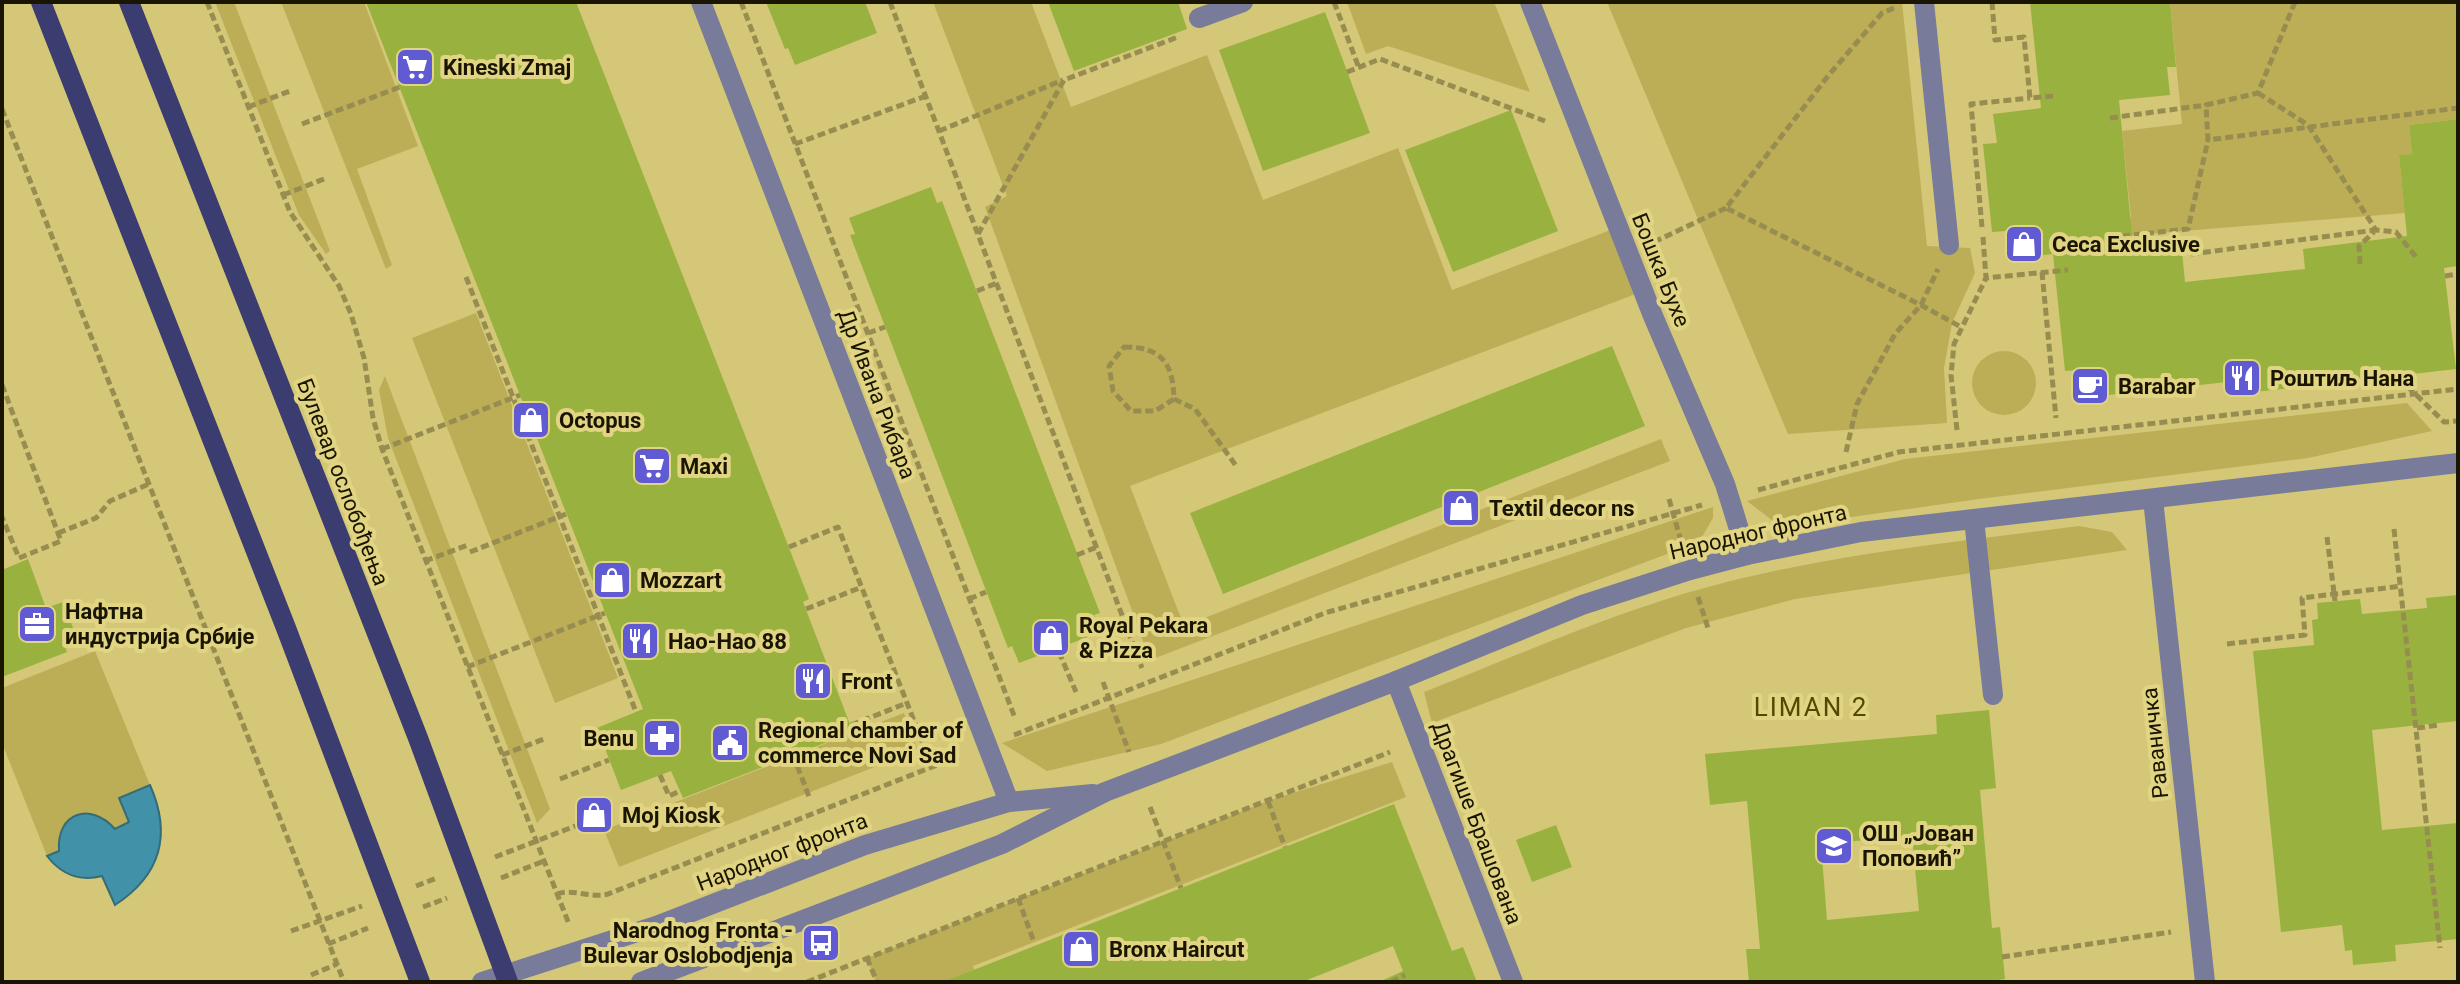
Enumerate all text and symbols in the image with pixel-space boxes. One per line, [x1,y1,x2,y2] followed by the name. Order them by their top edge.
[394,46,436,88] supermarket icon: Kineski Zmaj
[443,55,571,80] place label: Kineski Zmaj
[1627,210,1695,330] street label: Бошка Бухе
[2003,223,2045,265] shop icon: Ceca Exclusive
[2052,232,2200,257] place label: Ceca Exclusive
[833,306,921,482] street label: Др Ивана Рибара
[2221,357,2263,399] restaurant icon: Роштиљ Нана
[2069,365,2111,407] cafe icon: Barabar
[2270,366,2414,391] place label: Роштиљ Нана
[2118,374,2196,399] place label: Barabar
[292,375,394,589] street label: Булевар ослобођења
[510,399,552,441] shop icon: Octopus
[559,408,641,433] place label: Octopus
[631,445,673,487] supermarket icon: Maxi
[680,454,728,479] place label: Maxi
[1440,487,1482,529] shop icon: Textil decor ns
[1489,496,1635,521] place label: Textil decor ns
[1667,499,1849,565] street label: Народног фронта
[591,559,633,601] shop icon: Mozzart
[640,568,722,593] place label: Mozzart
[65,599,255,649] place label: Нафтна индустрија Србије
[16,603,58,645] office icon: Нафтна индустрија Србије
[1079,613,1208,663] place label: Royal Pekara & Pizza
[1030,617,1072,659] shop icon: Royal Pekara & Pizza
[619,620,661,662] restaurant icon: Hao-Hao 88
[668,629,787,654] place label: Hao-Hao 88
[792,660,834,702] restaurant icon: Front
[841,669,893,694] place label: Front
[2137,686,2173,800] street label: Раваничка
[1754,692,1868,722] district label: LIMAN 2
[641,717,683,759] pharmacy icon: Benu
[758,718,963,768] place label: Regional chamber of commerce Novi Sad
[1427,718,1527,928] street label: Драгише Брашована
[709,722,751,764] public building icon: Regional chamber of commerce Novi Sad
[583,726,634,751] place label: Benu
[573,794,615,836] shop icon: Moj Kiosk
[622,803,720,828] place label: Moj Kiosk
[693,808,871,896] street label: Народног фронта
[1862,821,1974,871] place label: ОШ „Јован Поповић”
[1813,825,1855,867] school or university icon: ОШ „Јован Поповић”
[583,918,793,968] place label: Narodnog Fronta - Bulevar Oslobodjenja
[800,922,842,964] bus stop icon: Narodnog Fronta - Bulevar Oslobodjenja
[1060,928,1102,970] shop icon: Bronx Haircut
[1109,937,1245,962] place label: Bronx Haircut

